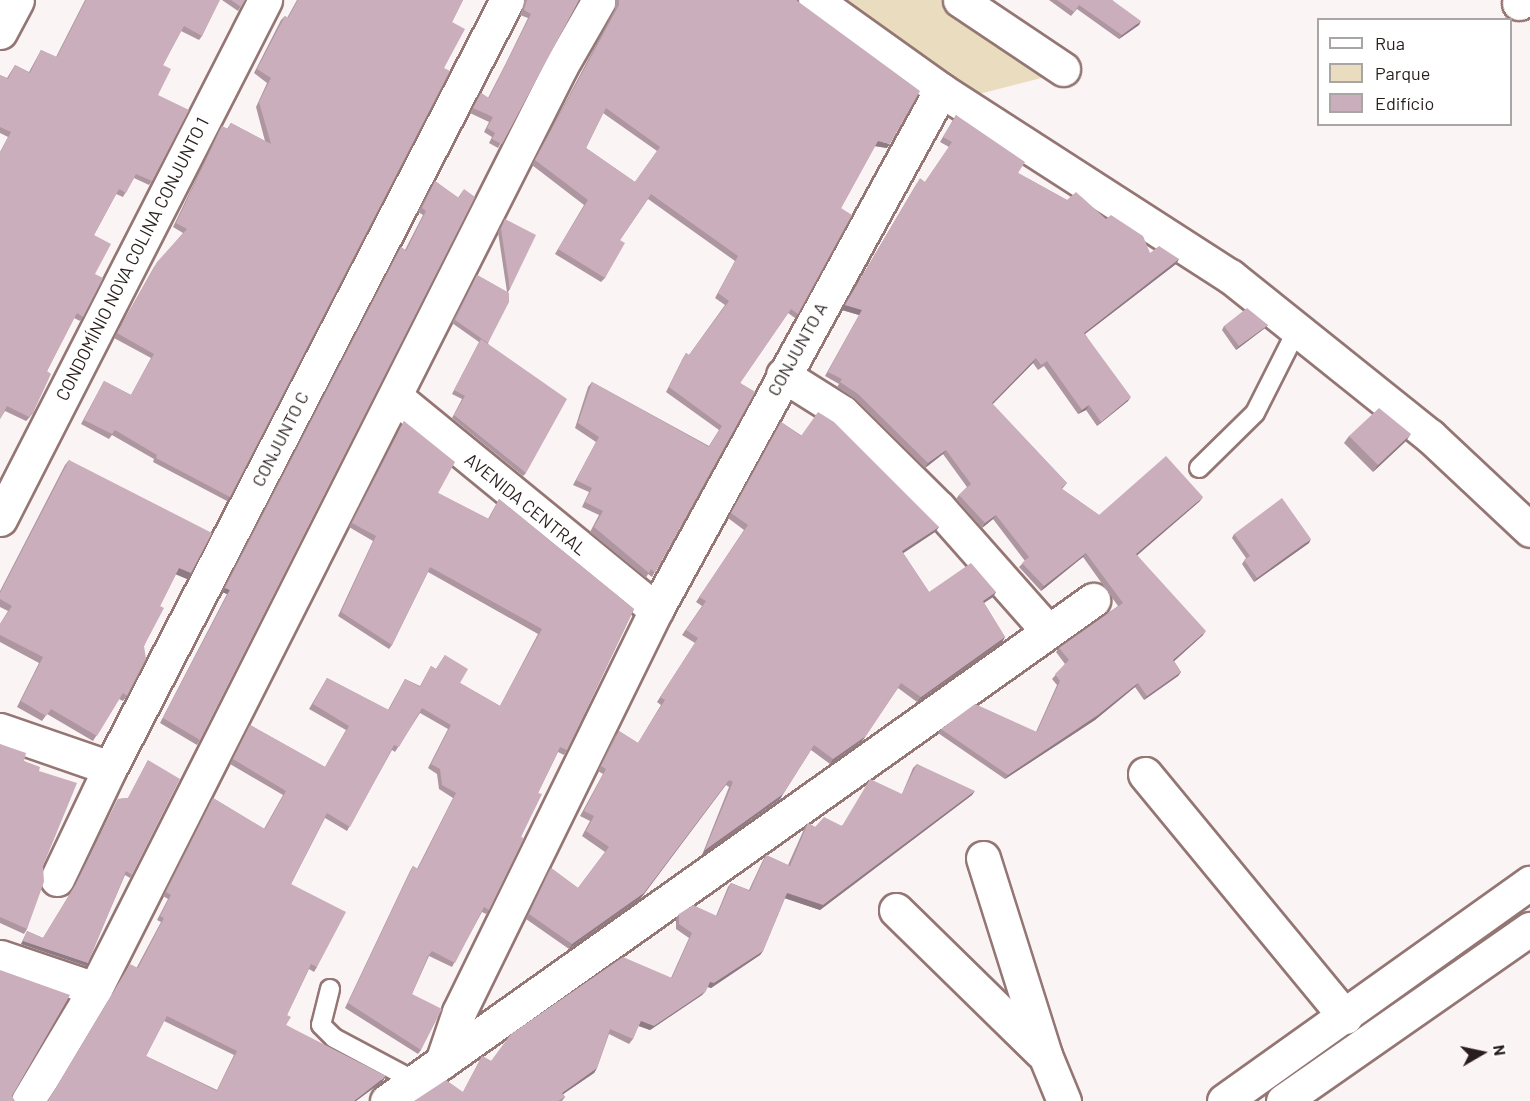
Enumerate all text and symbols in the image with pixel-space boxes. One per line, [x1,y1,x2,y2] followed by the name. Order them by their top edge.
[1317,18,1512,126] legend
[1375,32,1405,54] text: Rua
[1375,62,1430,84] text: Parque
[1375,92,1434,114] text: Edifício
[51,114,213,404] street label: CONDOMÍNIO NOVA COLINA CONJUNTO 1
[762,298,832,400] street label: CONJUNTO A
[247,388,313,490] street label: CONJUNTO C
[461,448,591,560] street label: AVENIDA CENTRAL
[1452,1023,1512,1083] north arrow
[1490,1043,1510,1057] text: N

